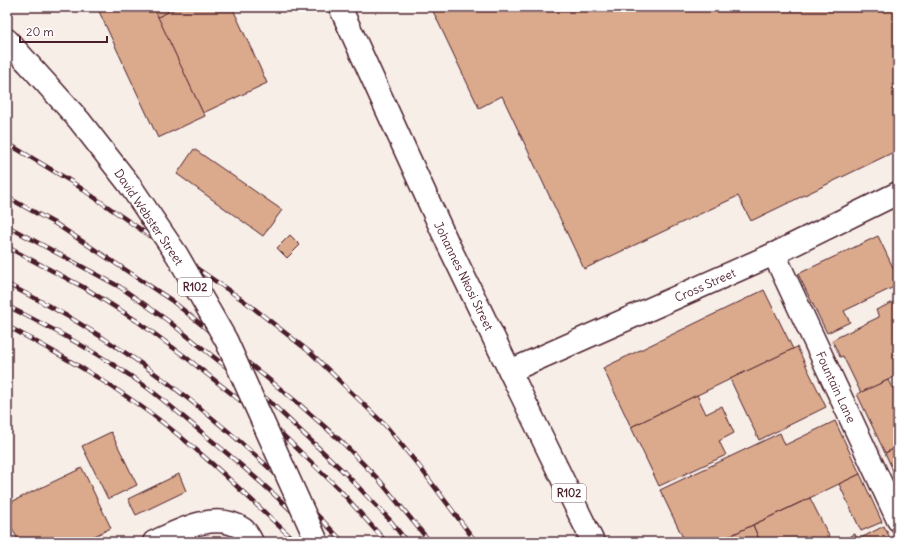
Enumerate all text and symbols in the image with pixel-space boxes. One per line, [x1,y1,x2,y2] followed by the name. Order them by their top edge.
[20,18,107,44] scale bar
[26,24,54,39] text: 20 m
[111,166,187,268] street label: David Webster Street
[431,219,497,333] street label: Johannes Nkosi Street
[672,265,738,305] street label: Cross Street
[178,278,212,296] road number: R102
[813,349,859,425] street label: Fountain Lane
[552,484,586,502] road number: R102

